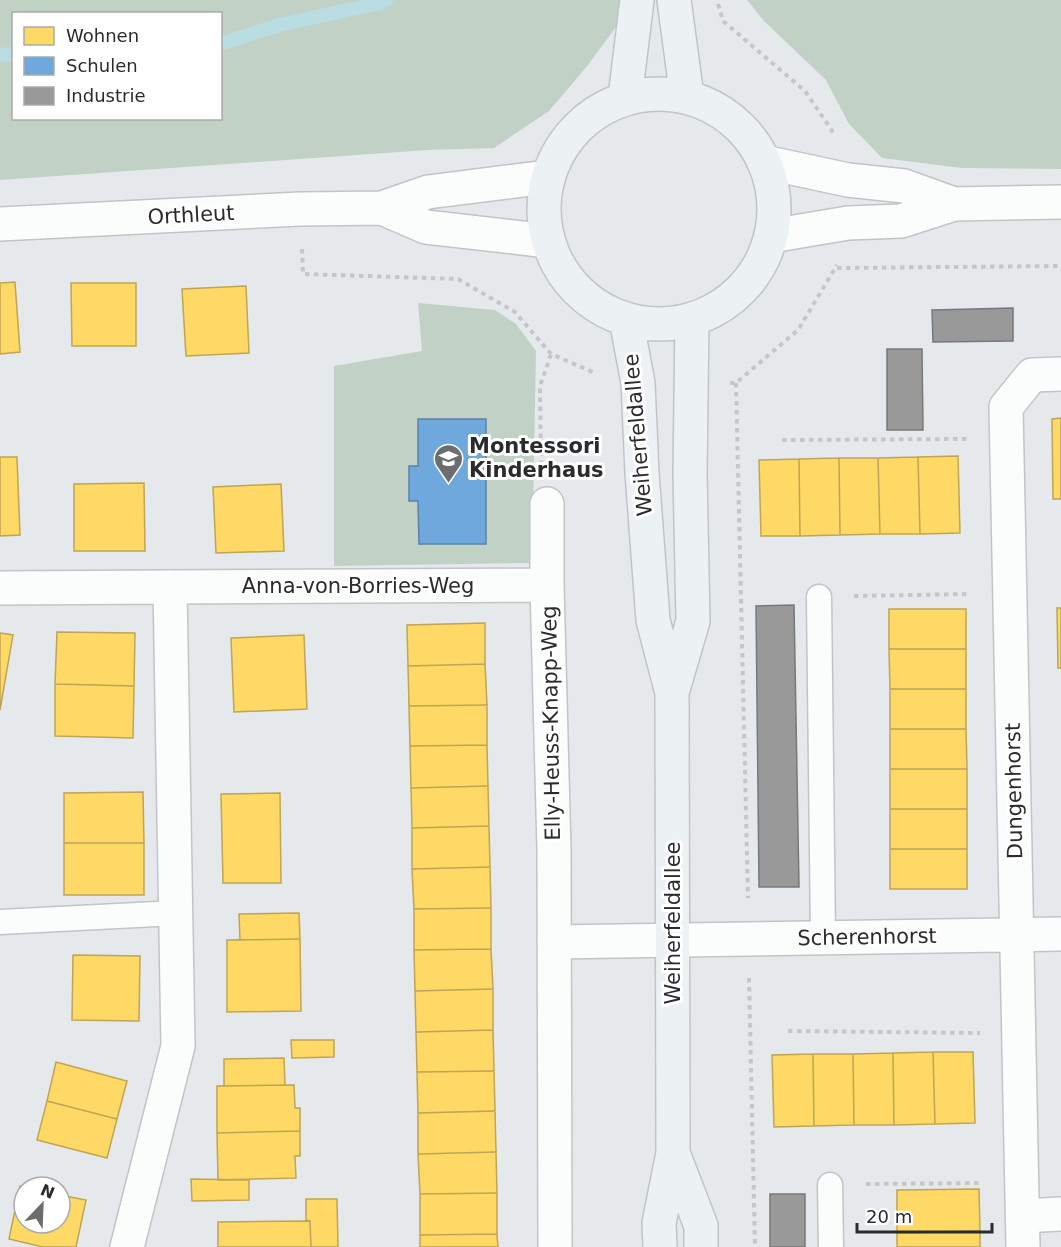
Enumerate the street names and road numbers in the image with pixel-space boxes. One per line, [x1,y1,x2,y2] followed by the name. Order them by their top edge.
[147,201,235,229] street label: Orthleut
[619,353,657,517] street label: Weiherfeldallee
[242,574,474,598] street label: Anna-von-Borries-Weg
[537,605,565,841] street label: Elly-Heuss-Knapp-Weg
[1001,723,1027,859] street label: Dungenhorst
[661,841,685,1005] street label: Weiherfeldallee
[797,924,937,950] street label: Scherenhorst

